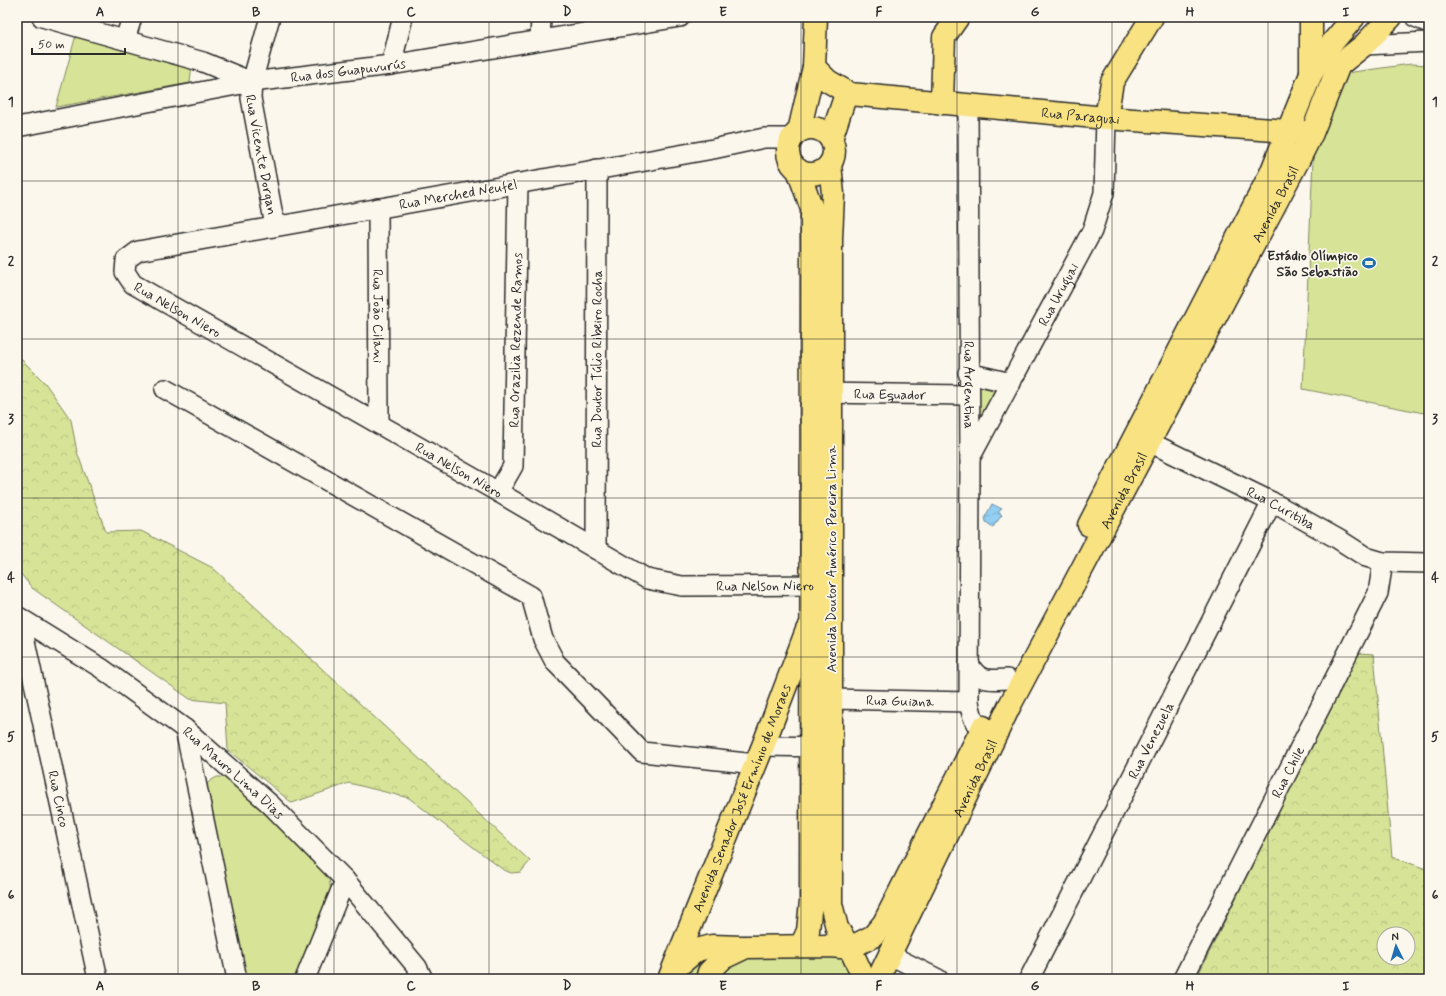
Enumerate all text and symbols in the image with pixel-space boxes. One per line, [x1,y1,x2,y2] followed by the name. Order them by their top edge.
[96,4,104,21] text: A
[252,4,261,21] text: B
[406,4,416,21] text: C
[563,4,572,21] text: D
[719,4,727,21] text: E
[876,4,883,21] text: F
[1031,4,1040,21] text: G
[1186,4,1195,21] text: H
[1343,4,1350,21] text: I
[32,30,125,56] scale bar
[38,37,65,53] text: 50 m
[290,55,407,87] street label: Rua dos Guapuvurús
[241,93,281,216] street label: Rua Vicente Dorgan
[8,94,14,111] text: 1
[1432,94,1438,111] text: 1
[1041,104,1120,129] street label: Rua Paraguai
[1248,163,1304,246] street label: Avenida Brasil
[398,176,519,214] street label: Rua Merched Neufel
[1267,247,1358,281] place label: Estádio Olímpico São Sebastião
[506,252,527,428] street label: Rua Orazilia Rezende Ramos
[8,253,15,270] text: 2
[1432,253,1439,270] text: 2
[1361,255,1377,271] sports icon: Estádio Olímpico São Sebastião
[1035,260,1083,329] street label: Rua Uruguai
[368,269,387,363] street label: Rua João Cilani
[588,270,607,448] street label: Rua Doutor Túlio Ribeiro Rocha
[130,278,224,342] street label: Rua Nelson Niero
[958,341,978,429] street label: Rua Argentina
[854,385,927,404] street label: Rua Equador
[8,411,14,428] text: 3
[1432,411,1438,428] text: 3
[412,439,505,503] street label: Rua Nelson Niero
[823,445,841,673] street label: Avenida Doutor Américo Pereira Lima
[1097,449,1152,532] street label: Avenida Brasil
[1243,483,1318,534] street label: Rua Curitiba
[7,570,15,587] text: 4
[1431,570,1439,587] text: 4
[716,577,814,596] street label: Rua Nelson Niero
[689,682,796,915] street label: Avenida Senador José Ermínio de Moraes
[866,692,935,711] street label: Rua Guiana
[1124,699,1179,782] street label: Rua Venezuela
[179,723,288,823] street label: Rua Mauro Lima Dias
[7,729,15,746] text: 5
[1431,729,1439,746] text: 5
[949,737,1002,820] street label: Avenida Brasil
[1268,744,1309,801] street label: Rua Chile
[43,769,73,829] street label: Rua Cinco
[8,887,15,904] text: 6
[1432,887,1439,904] text: 6
[1376,926,1416,966] north arrow
[1391,930,1399,944] text: N
[96,978,104,995] text: A
[252,978,261,995] text: B
[406,978,416,995] text: C
[563,978,572,995] text: D
[719,978,727,995] text: E
[876,978,883,995] text: F
[1031,978,1040,995] text: G
[1186,978,1195,995] text: H
[1343,978,1350,995] text: I

